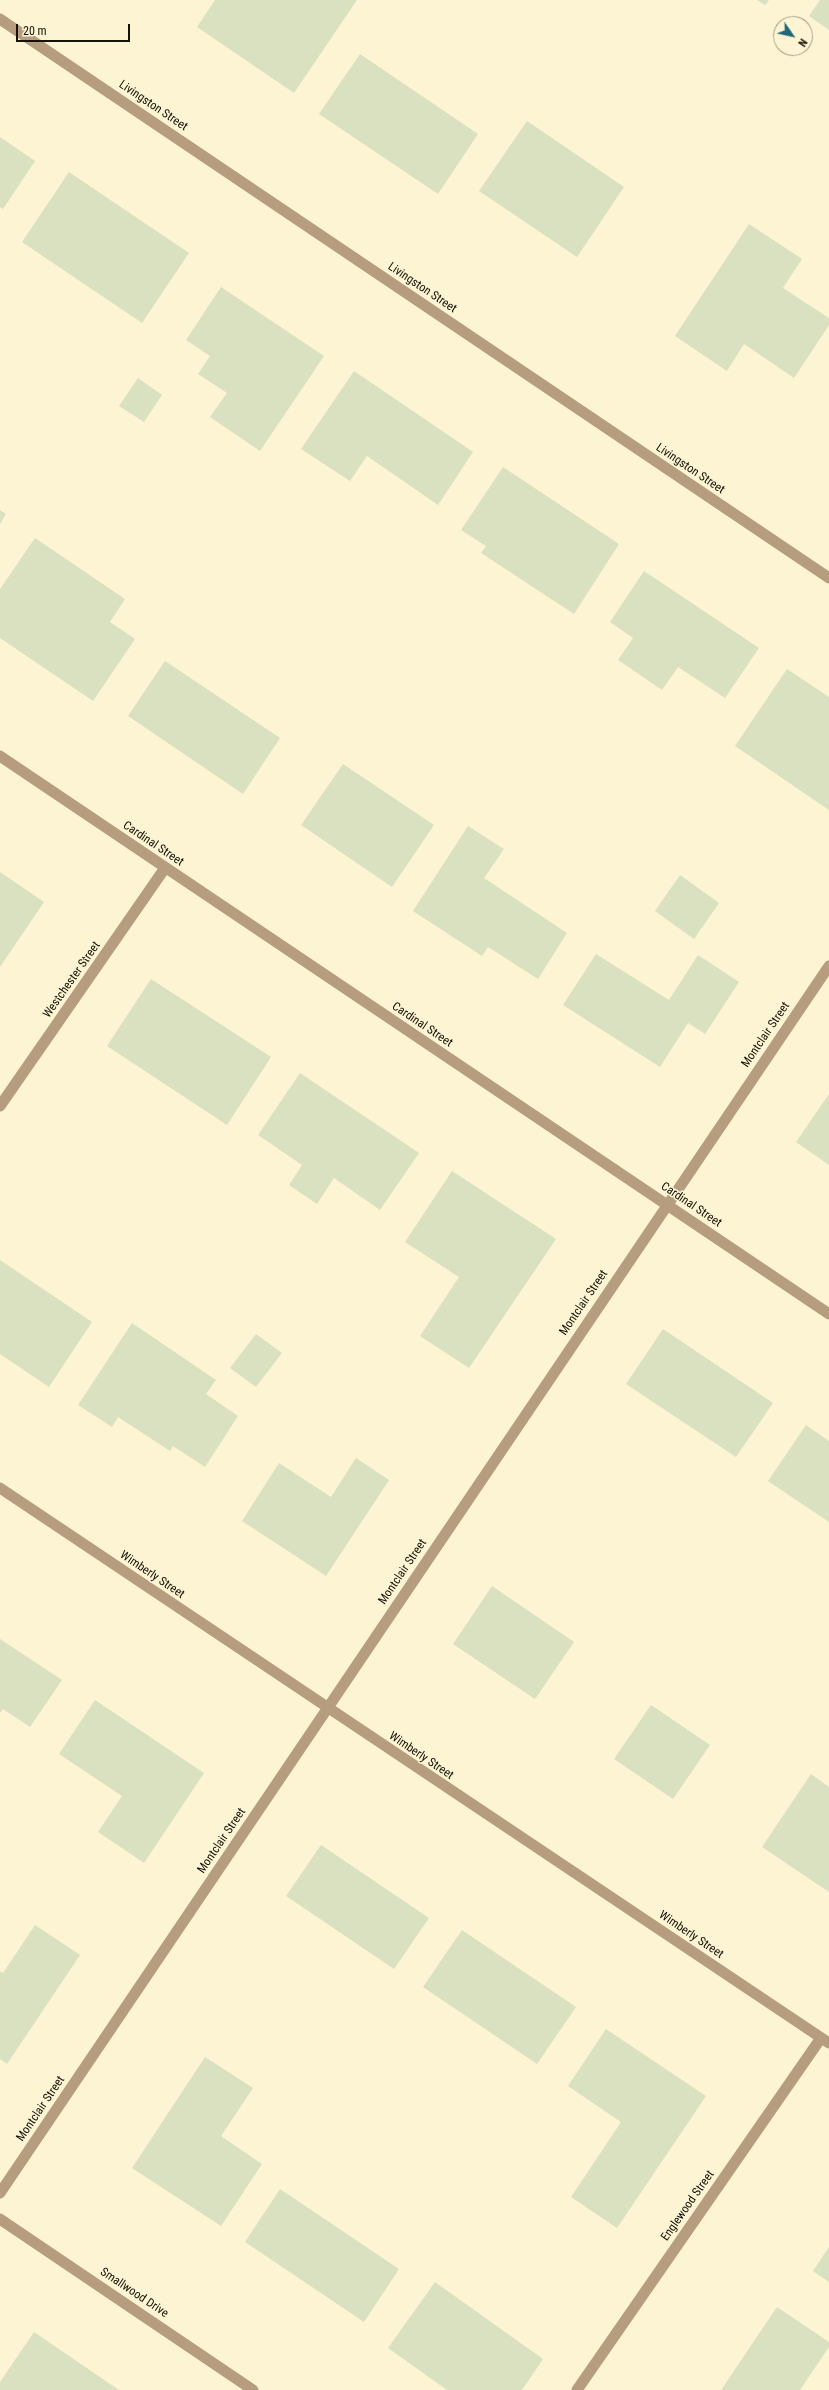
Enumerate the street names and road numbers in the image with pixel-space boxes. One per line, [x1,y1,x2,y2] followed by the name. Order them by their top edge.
[116,78,190,134] street label: Livingston Street
[385,260,459,316] street label: Livingston Street
[653,441,727,497] street label: Livingston Street
[120,818,186,870] street label: Cardinal Street
[40,939,104,1021] street label: Westchester Street
[389,999,455,1051] street label: Cardinal Street
[739,1000,793,1070] street label: Montclair Street
[658,1179,724,1231] street label: Cardinal Street
[557,1268,611,1338] street label: Montclair Street
[376,1537,430,1607] street label: Montclair Street
[117,1548,187,1602] street label: Wimberly Street
[386,1729,456,1783] street label: Wimberly Street
[195,1806,249,1876] street label: Montclair Street
[656,1908,726,1962] street label: Wimberly Street
[14,2074,68,2144] street label: Montclair Street
[658,2168,718,2244] street label: Englewood Street
[97,2265,171,2321] street label: Smallwood Drive

